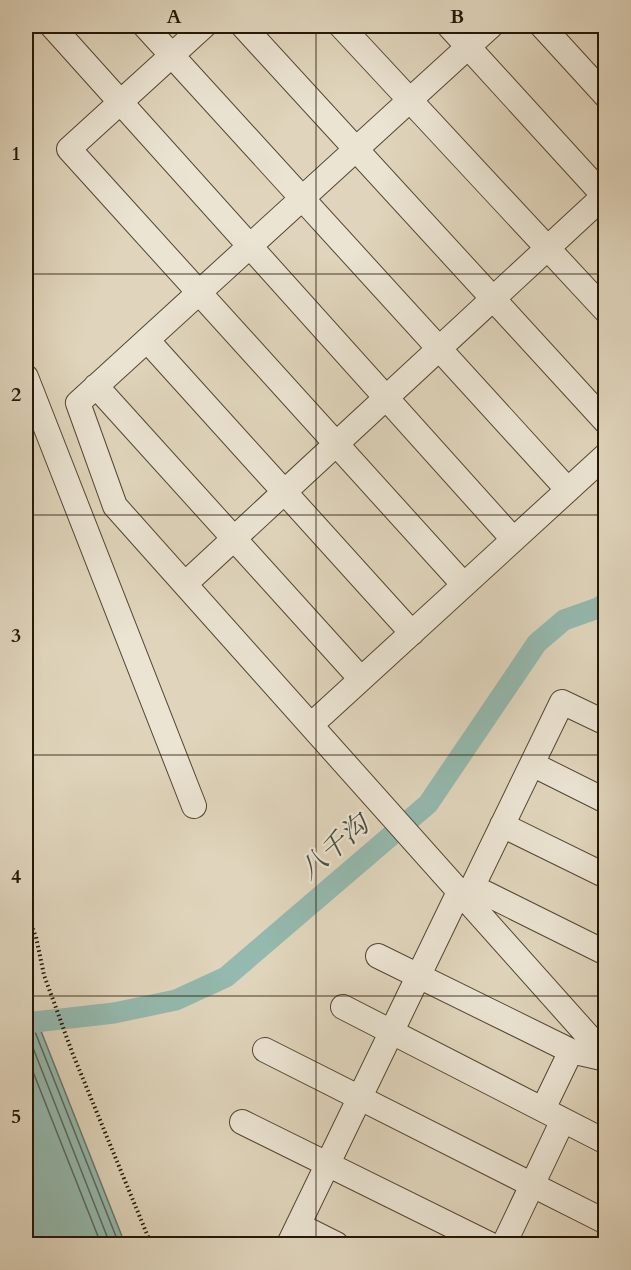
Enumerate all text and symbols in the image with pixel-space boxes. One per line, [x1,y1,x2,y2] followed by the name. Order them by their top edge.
[166,3,182,30] text: A
[450,3,464,30] text: B
[11,140,21,167] text: 1
[11,381,21,408] text: 2
[11,622,21,649] text: 3
[292,804,380,888] water label: 八千沟
[11,863,21,890] text: 4
[11,1103,21,1130] text: 5

